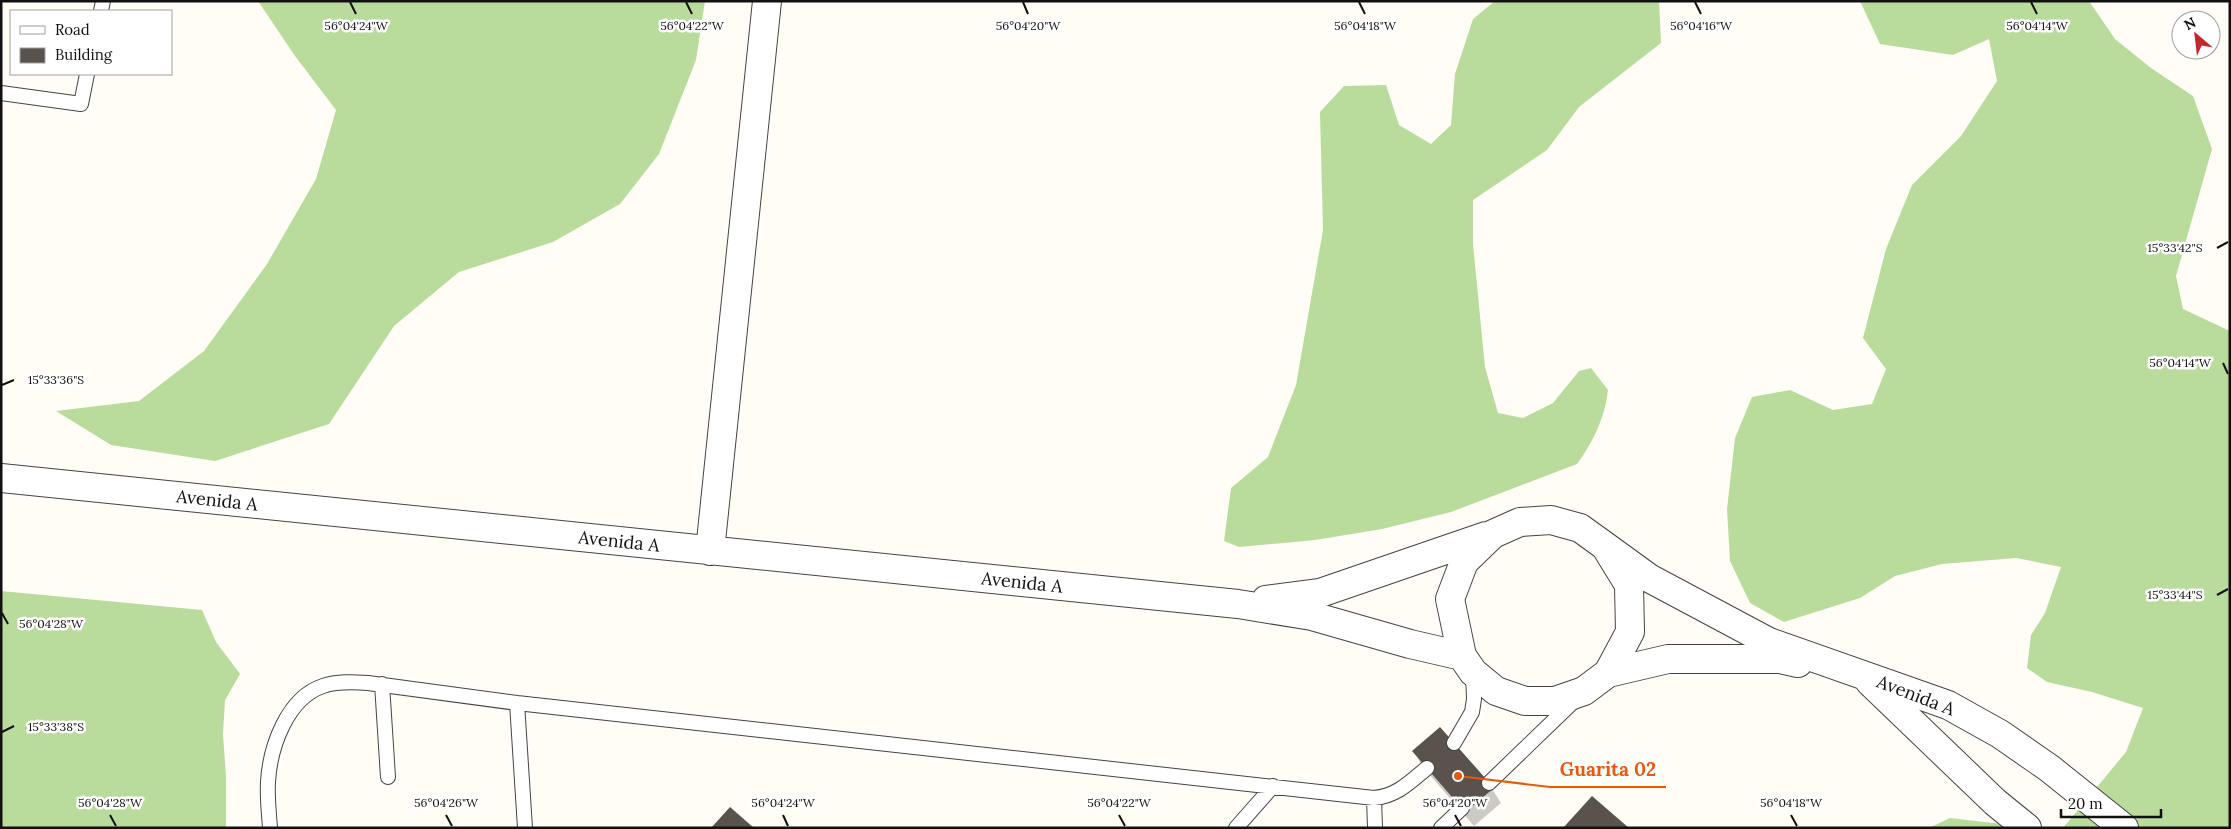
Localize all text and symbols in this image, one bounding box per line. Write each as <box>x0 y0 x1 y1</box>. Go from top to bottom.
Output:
legend <box>10 10 172 75</box>
north arrow <box>2171 10 2221 60</box>
text: N <box>2181 13 2199 34</box>
text: 56°04'24"W <box>324 18 389 33</box>
text: 56°04'22"W <box>660 18 725 33</box>
text: 56°04'20"W <box>996 18 1061 33</box>
text: 56°04'18"W <box>1334 18 1397 33</box>
text: 56°04'16"W <box>1670 18 1733 33</box>
text: 56°04'14"W <box>2006 18 2069 33</box>
text: Road <box>55 20 90 39</box>
text: Building <box>55 45 113 64</box>
text: 15°33'42"S <box>2148 240 2203 255</box>
text: 56°04'14"W <box>2149 355 2212 370</box>
text: 15°33'36"S <box>28 372 84 387</box>
street label: Avenida A <box>174 484 260 516</box>
street label: Avenida A <box>576 525 662 557</box>
street label: Avenida A <box>979 566 1065 598</box>
text: 15°33'44"S <box>2148 587 2203 602</box>
text: 56°04'28"W <box>19 616 84 631</box>
street label: Avenida A <box>1873 669 1959 721</box>
text: 15°33'38"S <box>28 719 84 734</box>
callout: Guarita 02 <box>1550 753 1666 787</box>
text: Guarita 02 <box>1560 757 1656 781</box>
scale bar <box>2061 786 2161 818</box>
text: 20 m <box>2068 794 2103 813</box>
text: 56°04'28"W <box>78 795 143 810</box>
text: 56°04'26"W <box>414 795 479 810</box>
text: 56°04'24"W <box>751 795 816 810</box>
text: 56°04'22"W <box>1087 795 1152 810</box>
text: 56°04'20"W <box>1423 795 1488 810</box>
text: 56°04'18"W <box>1760 795 1823 810</box>

